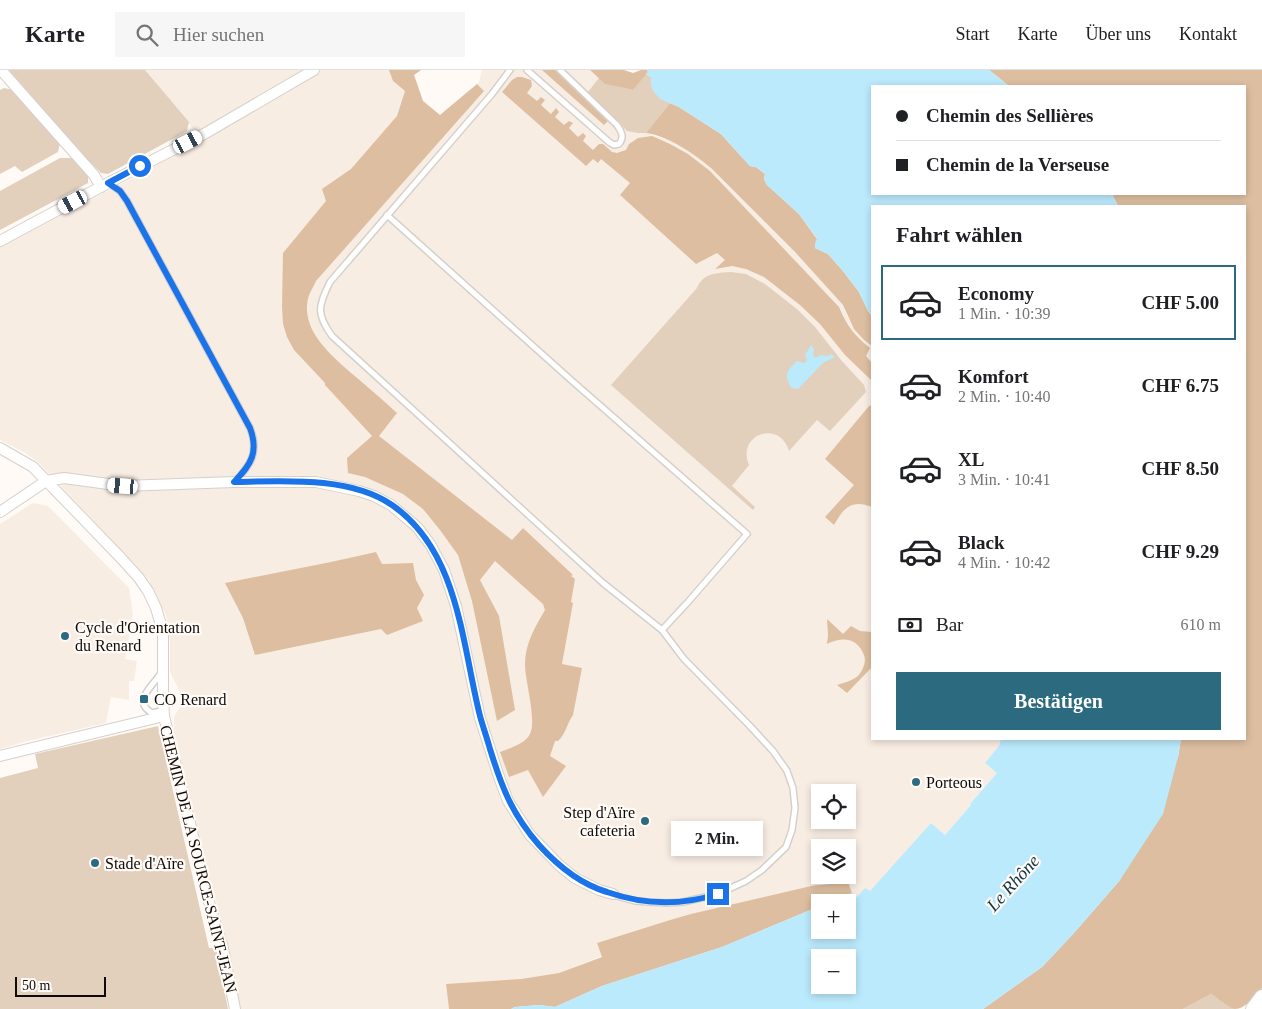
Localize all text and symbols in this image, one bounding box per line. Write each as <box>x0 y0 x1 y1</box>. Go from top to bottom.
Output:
search box <box>115 12 465 57</box>
text: Karte <box>25 21 85 47</box>
icon: search <box>133 21 161 49</box>
text: Hier suchen <box>173 24 264 45</box>
text: Start <box>956 24 990 44</box>
text: Karte <box>1018 24 1058 44</box>
text: Über uns <box>1086 24 1151 44</box>
text: Kontakt <box>1179 24 1237 44</box>
text: Chemin des Sellières <box>926 105 1093 126</box>
car <box>171 129 204 155</box>
text: Chemin de la Verseuse <box>926 154 1109 175</box>
route start <box>129 155 151 177</box>
car <box>56 188 89 216</box>
text: Fahrt wählen <box>896 222 1023 247</box>
icon: car <box>898 280 943 325</box>
text: Economy <box>958 283 1034 304</box>
text: CHF 5.00 <box>1142 292 1219 313</box>
text: 1 Min. · 10:39 <box>958 305 1050 322</box>
icon: car <box>898 363 943 408</box>
text: Komfort <box>958 366 1029 387</box>
text: CHF 6.75 <box>1142 375 1219 396</box>
text: 2 Min. · 10:40 <box>958 388 1050 405</box>
icon: car <box>898 446 943 491</box>
text: XL <box>958 449 984 470</box>
text: CHF 8.50 <box>1142 458 1219 479</box>
text: 3 Min. · 10:41 <box>958 471 1050 488</box>
car <box>107 477 138 495</box>
icon: car <box>898 529 943 574</box>
text: Black <box>958 532 1004 553</box>
text: CHF 9.29 <box>1142 541 1219 562</box>
text: 4 Min. · 10:42 <box>958 554 1050 571</box>
icon: cash <box>896 611 924 639</box>
text: Bar <box>936 614 963 635</box>
text: 610 m <box>1181 616 1221 633</box>
place label: Cycle d'Orientation du Renard <box>75 619 200 654</box>
marker: Cycle d'Orientation du Renard <box>59 630 71 642</box>
button: Bestätigen <box>896 672 1221 730</box>
place label: CO Renard <box>154 691 226 708</box>
marker: CO Renard <box>138 693 150 705</box>
street label: CHEMIN DE LA SOURCE-SAINT-JEAN <box>157 723 240 995</box>
place label: Porteous <box>926 774 982 791</box>
marker: Porteous <box>910 776 922 788</box>
map controls <box>811 784 856 994</box>
button: locate <box>811 784 856 829</box>
place label: Step d'Aïre cafeteria <box>563 804 635 839</box>
marker: Step d'Aïre cafeteria <box>639 815 651 827</box>
callout: 2 Min. <box>672 822 764 856</box>
text: 2 Min. <box>695 830 739 847</box>
button: layers <box>811 839 856 884</box>
water label: Le Rhône <box>982 851 1043 916</box>
place label: Stade d'Aïre <box>105 855 184 872</box>
marker: Stade d'Aïre <box>89 857 101 869</box>
route end <box>707 883 729 905</box>
button: + <box>811 894 856 939</box>
button: − <box>811 949 856 994</box>
scale bar <box>15 974 106 997</box>
text: 50 m <box>22 978 50 993</box>

